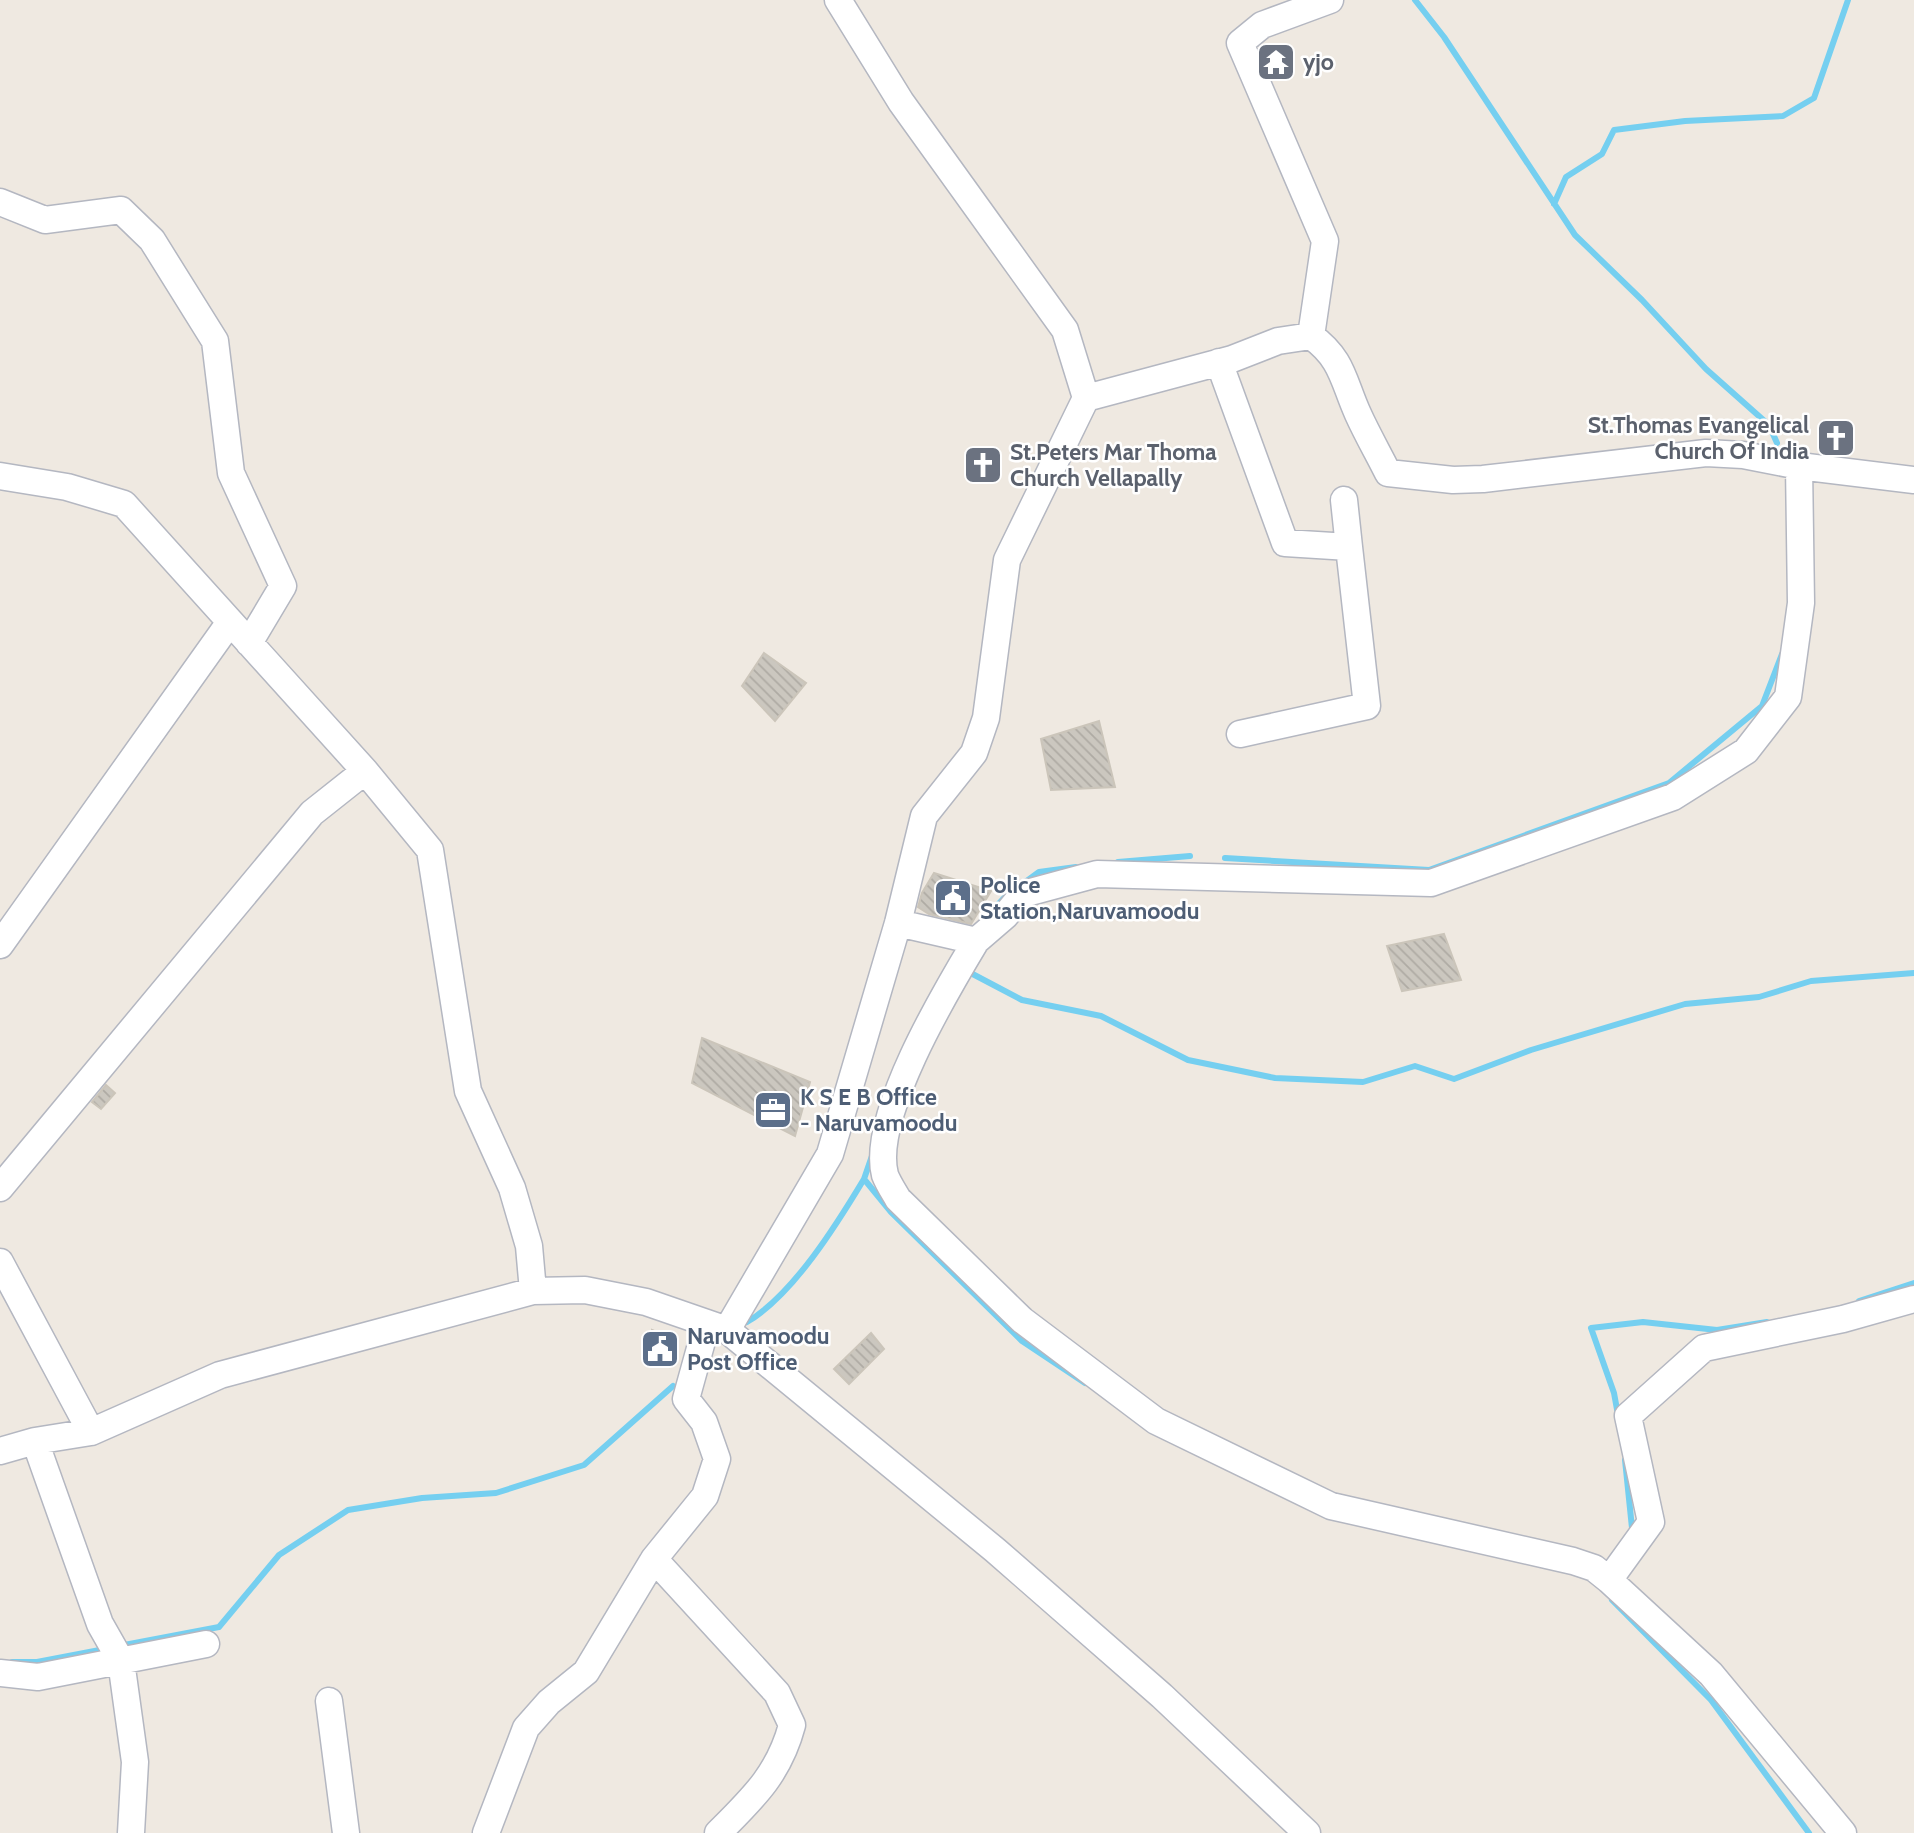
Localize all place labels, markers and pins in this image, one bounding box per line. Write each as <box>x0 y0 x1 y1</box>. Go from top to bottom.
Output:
temple icon: yjo <box>1255 41 1297 83</box>
place label: yjo <box>1303 48 1334 76</box>
place label: St.Thomas Evangelical Church Of India <box>1588 411 1810 465</box>
church icon: St.Thomas Evangelical Church Of India <box>1815 417 1857 459</box>
place label: St.Peters Mar Thoma Church Vellapally <box>1010 438 1217 492</box>
church icon: St.Peters Mar Thoma Church Vellapally <box>962 444 1004 486</box>
place label: Police Station,Naruvamoodu <box>980 871 1199 925</box>
public building icon: Police Station,Naruvamoodu <box>932 877 974 919</box>
place label: K S E B Office - Naruvamoodu <box>800 1083 957 1137</box>
office icon: K S E B Office - Naruvamoodu <box>752 1089 794 1131</box>
place label: Naruvamoodu Post Office <box>687 1322 830 1376</box>
public building icon: Naruvamoodu Post Office <box>639 1328 681 1370</box>

